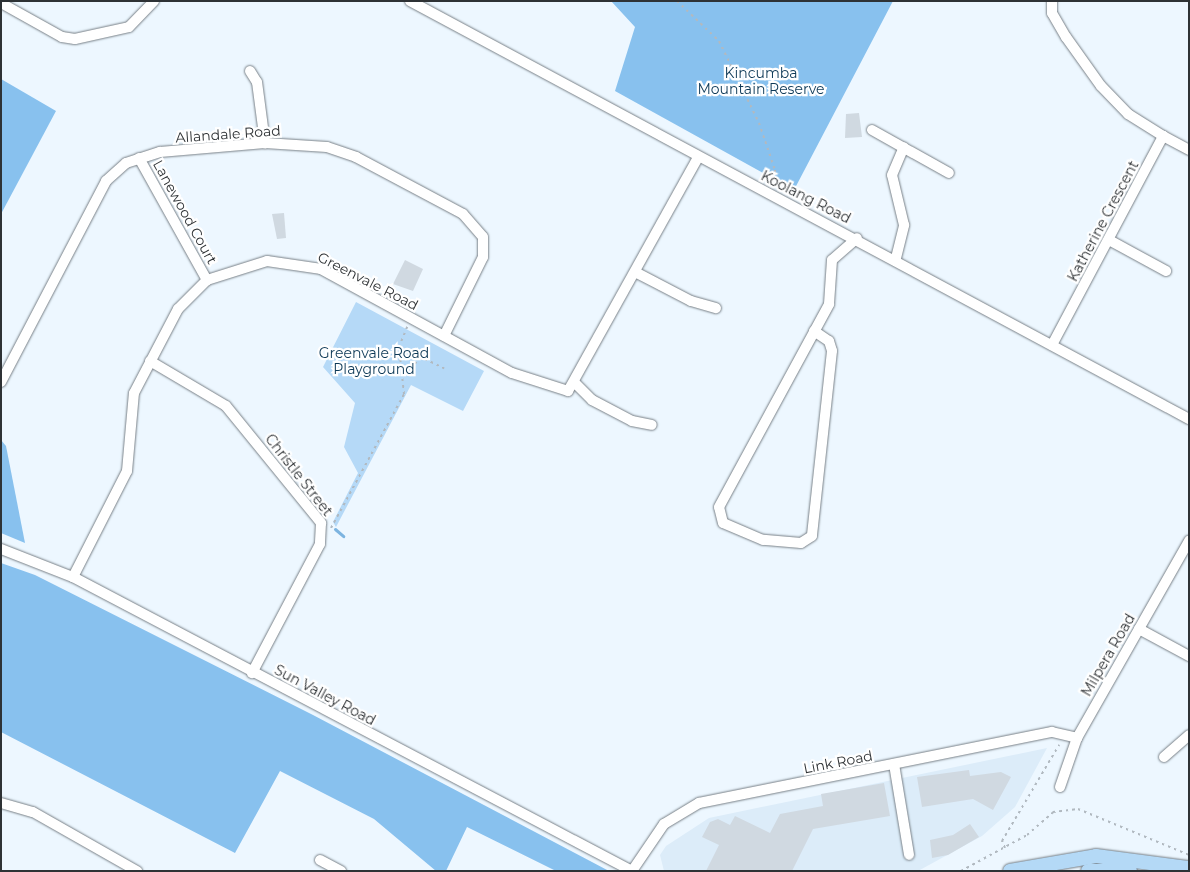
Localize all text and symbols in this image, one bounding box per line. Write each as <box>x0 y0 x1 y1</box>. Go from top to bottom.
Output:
park label: Kincumba Mountain Reserve <box>697 65 825 98</box>
street label: Allandale Road <box>175 122 281 146</box>
street label: Lanewood Court <box>149 157 221 267</box>
street label: Katherine Crescent <box>1064 158 1142 284</box>
street label: Koolang Road <box>758 167 854 227</box>
street label: Greenvale Road <box>315 248 421 314</box>
park label: Greenvale Road Playground <box>319 345 429 378</box>
street label: Christle Street <box>262 431 336 519</box>
street label: Milpera Road <box>1078 611 1138 699</box>
street label: Sun Valley Road <box>272 661 378 729</box>
street label: Link Road <box>802 747 874 777</box>

